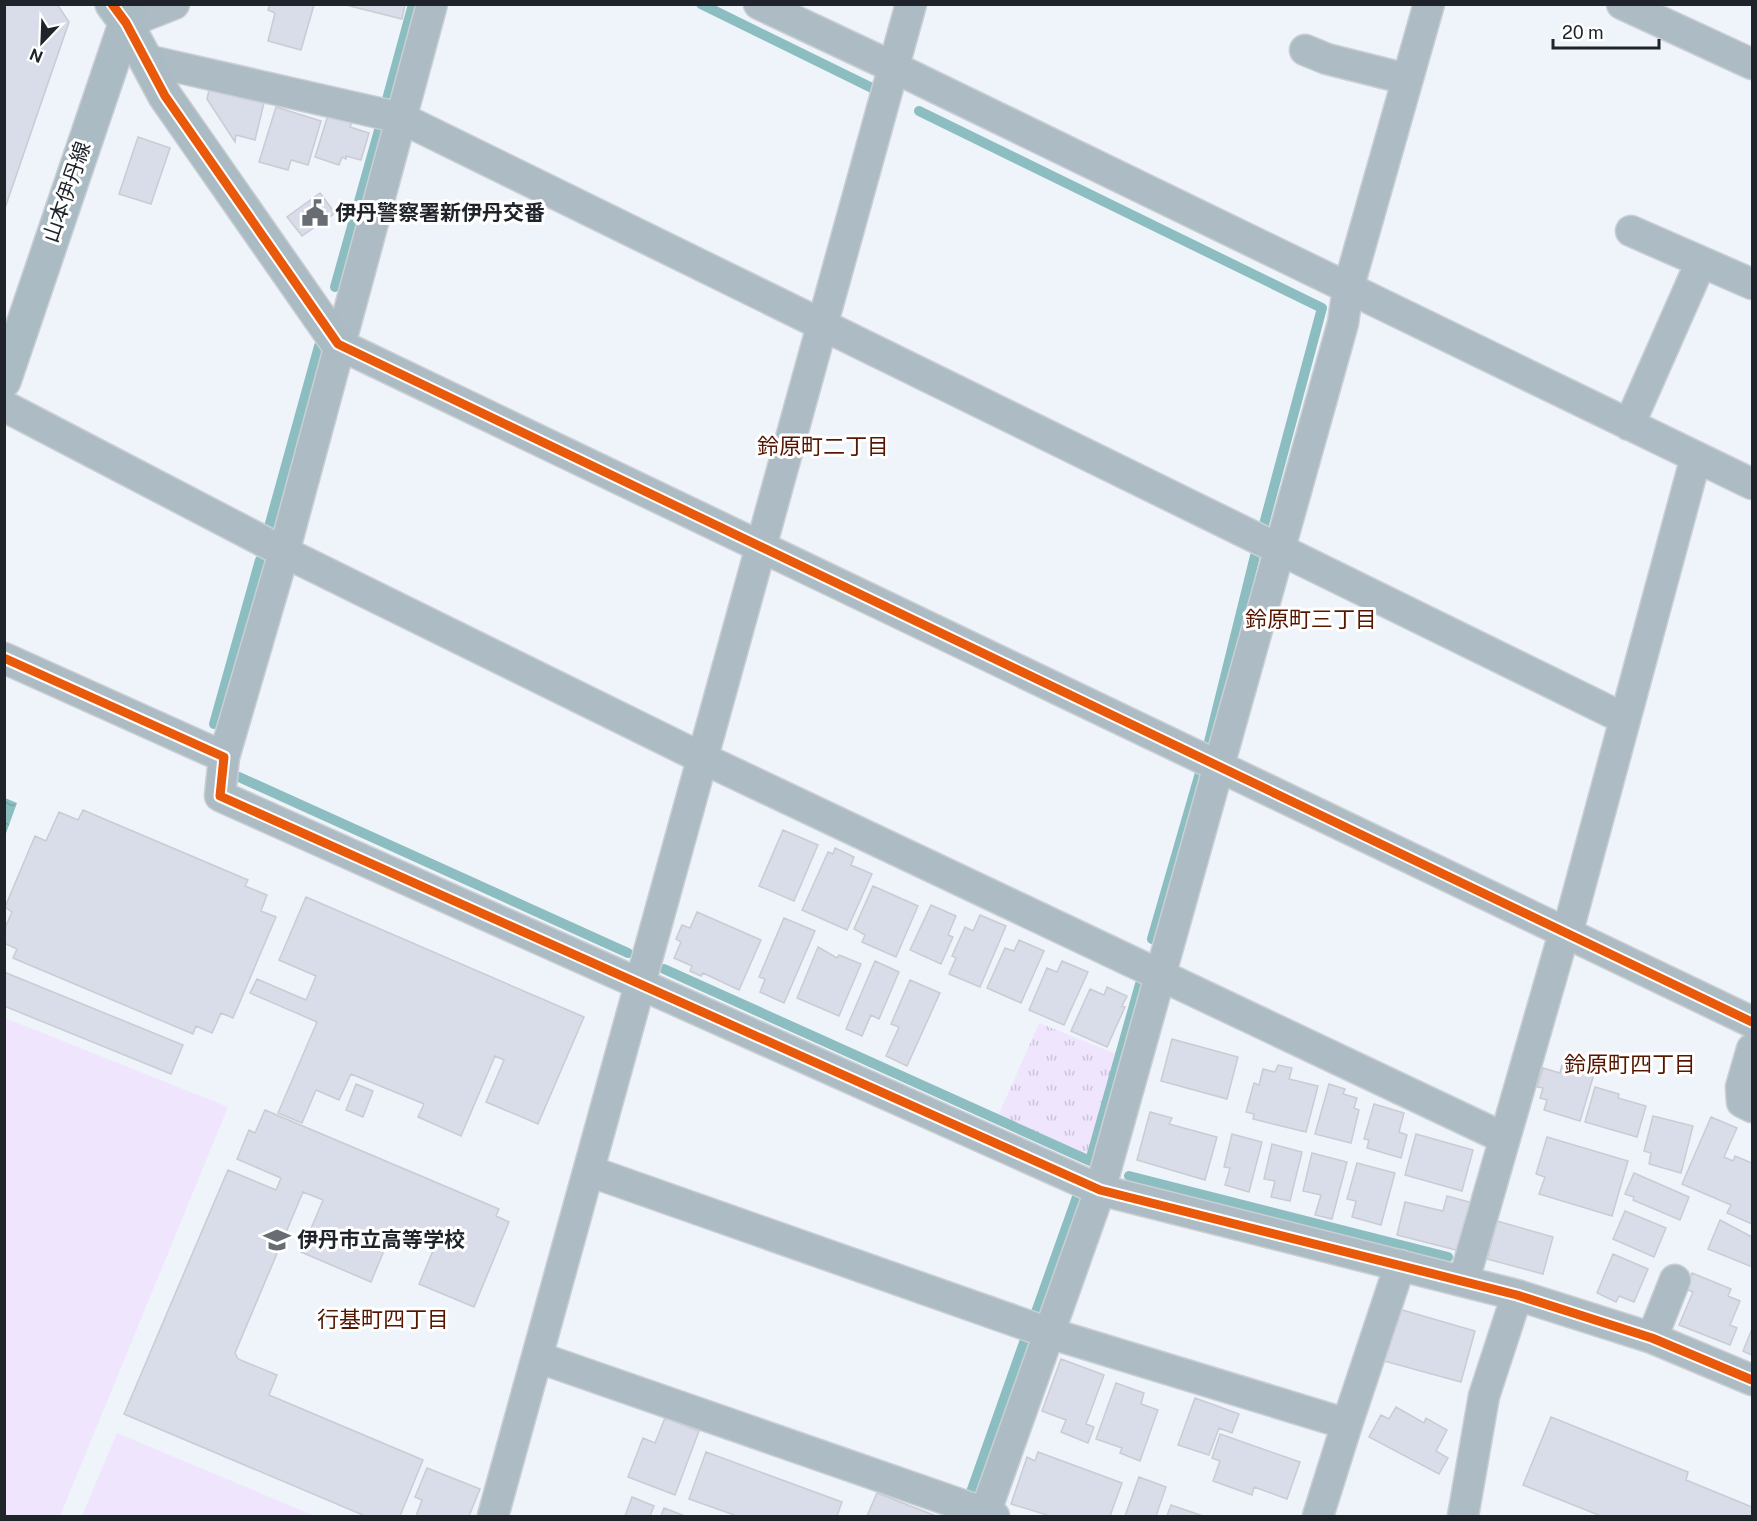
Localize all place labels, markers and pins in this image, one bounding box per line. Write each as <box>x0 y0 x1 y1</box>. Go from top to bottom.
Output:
public building icon: 伊丹警察署新伊丹交番 <box>300 198 330 228</box>
place label: 伊丹警察署新伊丹交番 <box>335 200 545 225</box>
school or university icon: 伊丹市立高等学校 <box>262 1225 292 1255</box>
place label: 伊丹市立高等学校 <box>297 1227 465 1252</box>

